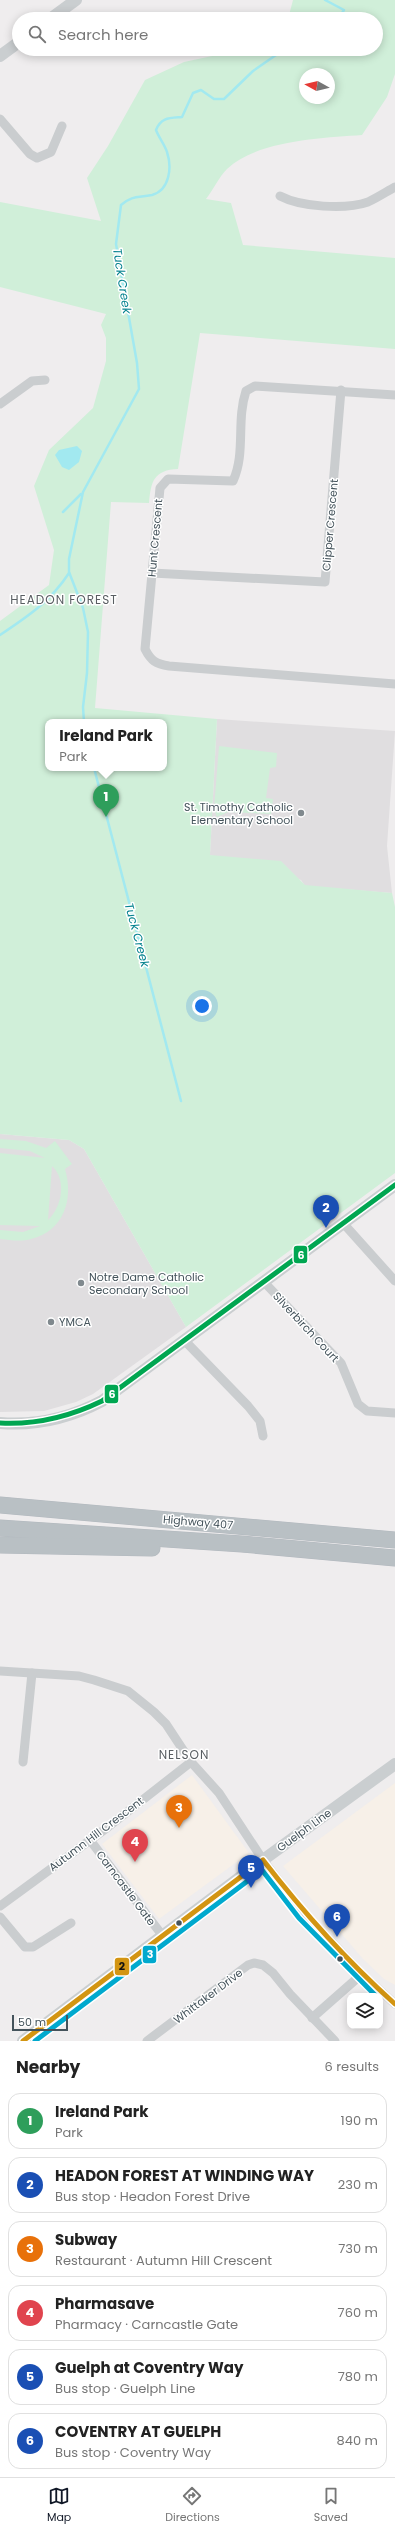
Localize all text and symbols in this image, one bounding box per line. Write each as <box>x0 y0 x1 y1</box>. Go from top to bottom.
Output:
search box <box>12 12 383 56</box>
icon: search <box>26 23 48 45</box>
text: Search here <box>58 24 148 45</box>
north arrow <box>299 68 335 104</box>
water label: Tuck Creek <box>109 247 136 316</box>
street label: Clipper Crescent <box>318 478 342 572</box>
street label: Hunt Crescent <box>144 498 166 578</box>
district label: HEADON FOREST <box>10 591 118 608</box>
popup <box>45 719 167 771</box>
text: Ireland Park <box>59 725 153 746</box>
text: Park <box>59 747 87 766</box>
pin: 1 <box>93 784 119 817</box>
place label: St. Timothy Catholic Elementary School <box>184 799 293 828</box>
marker: St. Timothy Catholic Elementary School <box>296 808 306 818</box>
water label: Tuck Creek <box>121 901 154 970</box>
your location <box>192 996 212 1016</box>
pin: 2 <box>313 1195 339 1228</box>
line badge: 6 <box>293 1245 308 1264</box>
text: 6 <box>297 1247 305 1263</box>
place label: Notre Dame Catholic Secondary School <box>89 1269 204 1298</box>
marker: Notre Dame Catholic Secondary School <box>76 1278 86 1288</box>
street label: Silverbirch Court <box>269 1288 343 1366</box>
place label: YMCA <box>59 1314 91 1330</box>
marker: YMCA <box>46 1317 56 1327</box>
line badge: 6 <box>104 1384 119 1404</box>
text: 6 <box>108 1386 116 1402</box>
street label: Highway 407 <box>162 1511 234 1533</box>
district label: NELSON <box>159 1746 209 1763</box>
street label: Autumn Hill Crescent <box>45 1793 147 1875</box>
pin: 3 <box>166 1795 192 1828</box>
street label: Guelph Line <box>273 1805 335 1855</box>
pin: 4 <box>122 1829 148 1862</box>
street label: Carncastle Gate <box>92 1847 160 1929</box>
pin: 5 <box>238 1855 264 1888</box>
pin: 6 <box>324 1904 350 1937</box>
unlabelled marker <box>174 1918 184 1928</box>
line badge: 3 <box>142 1945 157 1964</box>
text: 3 <box>147 1946 154 1962</box>
unlabelled marker <box>335 1954 345 1964</box>
line badge: 2 <box>114 1957 130 1976</box>
text: 2 <box>119 1958 125 1974</box>
street label: Whittaker Drive <box>170 1965 246 2027</box>
map controls <box>347 1993 383 2029</box>
button: layers <box>347 1993 383 2029</box>
scale bar <box>12 2013 68 2032</box>
text: 50 m <box>18 2014 46 2030</box>
text: Nearby <box>16 2055 80 2079</box>
text: 6 results <box>325 2057 379 2076</box>
text: Ireland Park <box>55 2101 148 2122</box>
text: 1 <box>28 2111 32 2130</box>
text: 190 m <box>341 2111 378 2130</box>
text: Park <box>55 2123 83 2142</box>
text: HEADON FOREST AT WINDING WAY <box>55 2165 314 2186</box>
text: 2 <box>26 2175 34 2194</box>
text: 230 m <box>338 2175 378 2194</box>
text: Bus stop · Headon Forest Drive <box>55 2187 250 2206</box>
text: Subway <box>55 2229 117 2250</box>
text: 3 <box>26 2239 34 2258</box>
text: 730 m <box>338 2239 378 2258</box>
text: Restaurant · Autumn Hill Crescent <box>55 2251 272 2270</box>
text: Pharmasave <box>55 2293 154 2314</box>
text: 4 <box>26 2303 34 2322</box>
text: 760 m <box>338 2303 378 2322</box>
text: Pharmacy · Carncastle Gate <box>55 2315 238 2334</box>
text: Guelph at Coventry Way <box>55 2357 243 2378</box>
text: 5 <box>26 2367 34 2386</box>
text: 780 m <box>338 2367 378 2386</box>
text: Bus stop · Guelph Line <box>55 2379 195 2398</box>
text: COVENTRY AT GUELPH <box>55 2421 221 2442</box>
text: 6 <box>26 2431 34 2450</box>
text: 840 m <box>337 2431 378 2450</box>
text: Bus stop · Coventry Way <box>55 2443 211 2462</box>
tab: Map <box>47 2485 71 2526</box>
tab: Directions <box>165 2485 220 2526</box>
tab: Saved <box>314 2485 348 2526</box>

